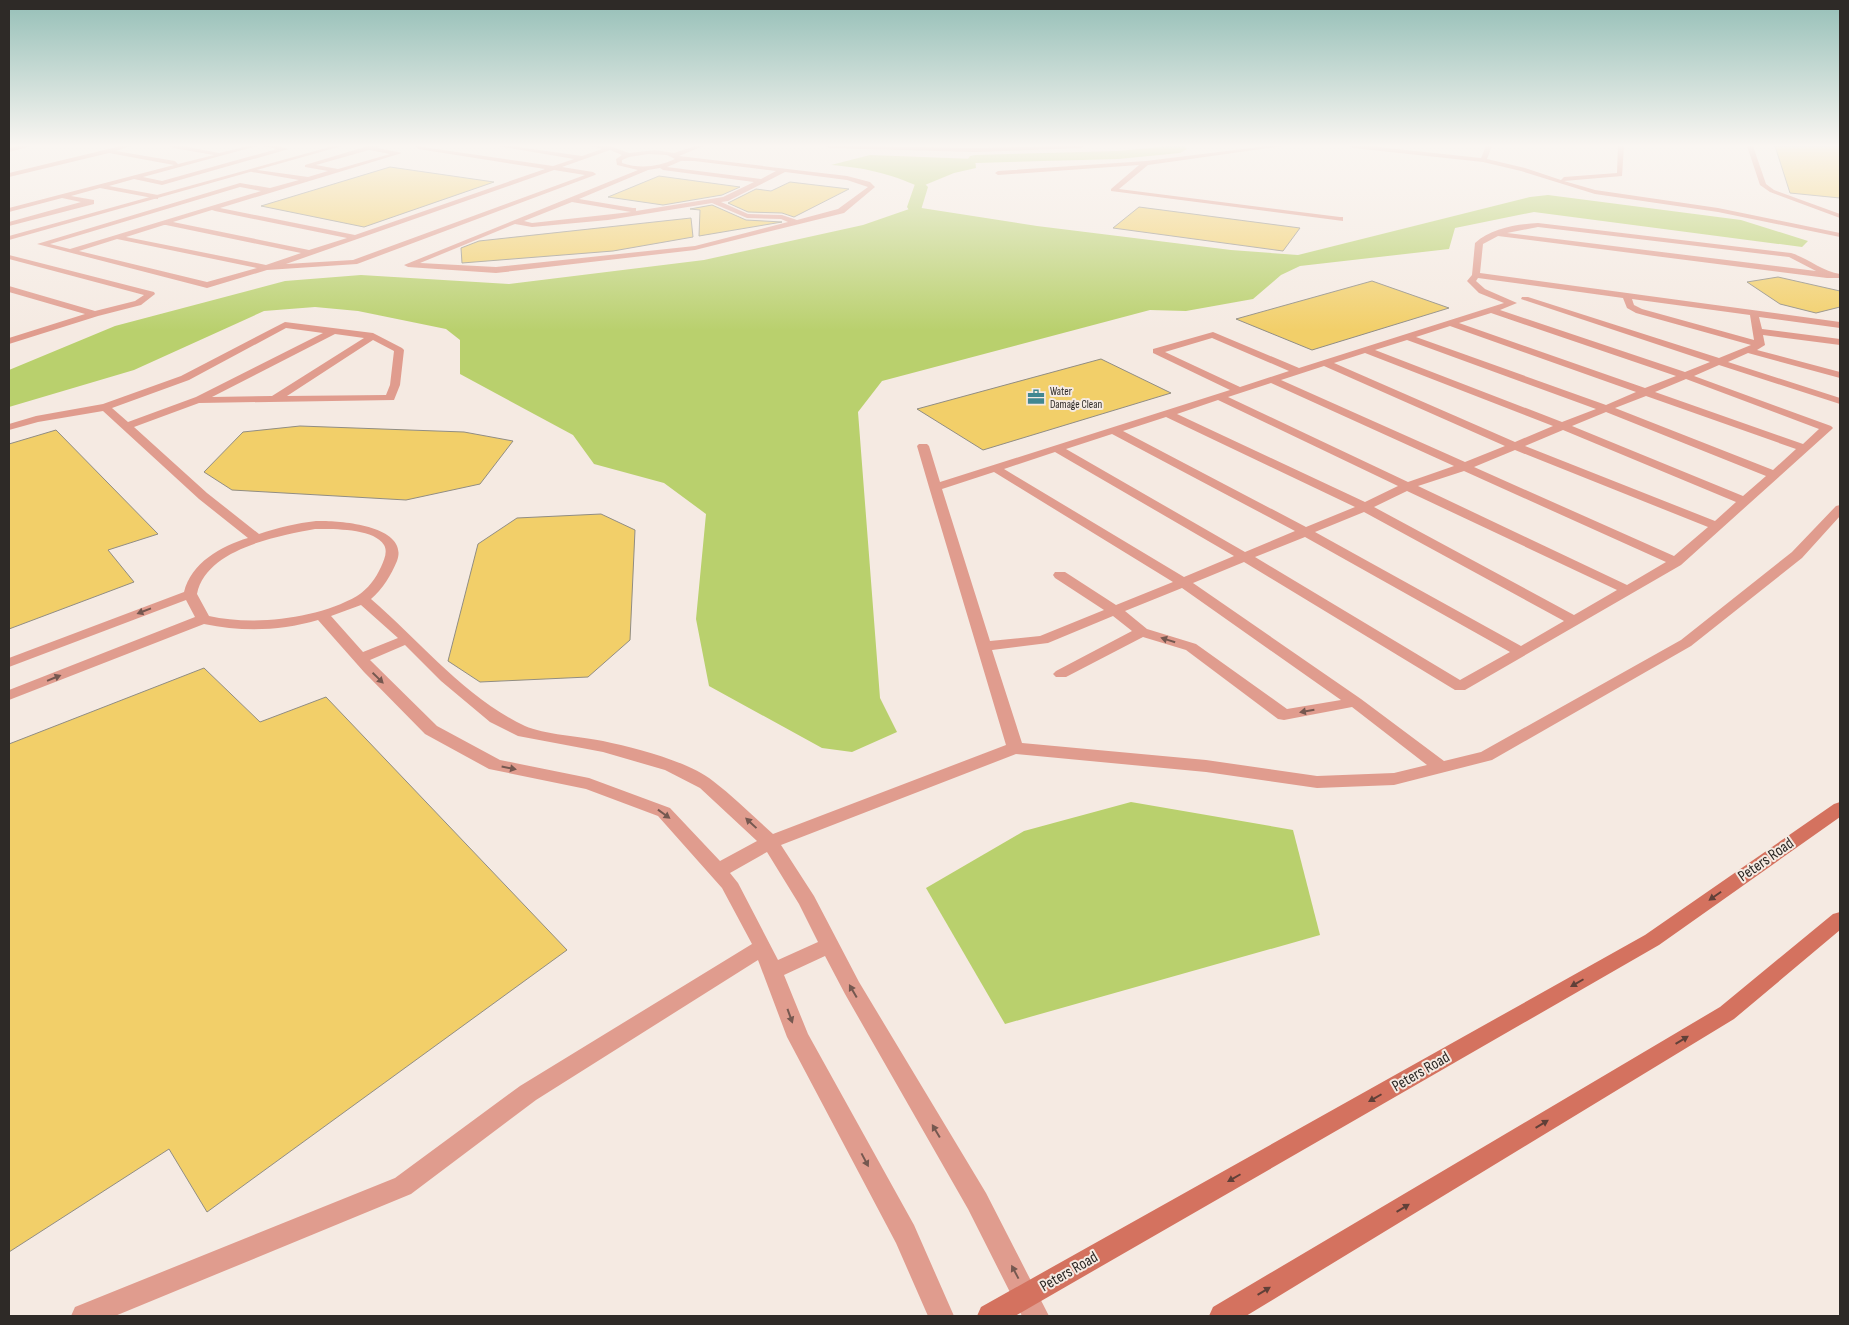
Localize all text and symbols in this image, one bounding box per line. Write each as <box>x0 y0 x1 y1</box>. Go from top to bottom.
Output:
place label: Water Damage Clean <box>1050 385 1102 411</box>
office icon: Water Damage Clean <box>1026 387 1046 407</box>
one-way arrow <box>136 607 151 615</box>
one-way arrow <box>1160 635 1175 643</box>
one-way arrow <box>371 672 383 684</box>
one-way arrow <box>47 673 61 681</box>
one-way arrow <box>1298 707 1314 715</box>
one-way arrow <box>502 765 518 773</box>
one-way arrow <box>657 809 671 819</box>
one-way arrow <box>745 817 757 829</box>
street label: Peters Road <box>1734 834 1798 886</box>
one-way arrow <box>1708 891 1721 901</box>
one-way arrow <box>1570 979 1585 987</box>
one-way arrow <box>849 983 857 998</box>
one-way arrow <box>787 1009 794 1024</box>
one-way arrow <box>1675 1036 1688 1045</box>
street label: Peters Road <box>1389 1048 1453 1096</box>
one-way arrow <box>1368 1094 1383 1102</box>
one-way arrow <box>1536 1119 1549 1128</box>
one-way arrow <box>931 1124 940 1137</box>
one-way arrow <box>861 1153 869 1168</box>
one-way arrow <box>1227 1174 1241 1183</box>
one-way arrow <box>1397 1203 1410 1212</box>
street label: Peters Road <box>1037 1248 1101 1296</box>
one-way arrow <box>1011 1265 1019 1280</box>
one-way arrow <box>1257 1287 1270 1296</box>

